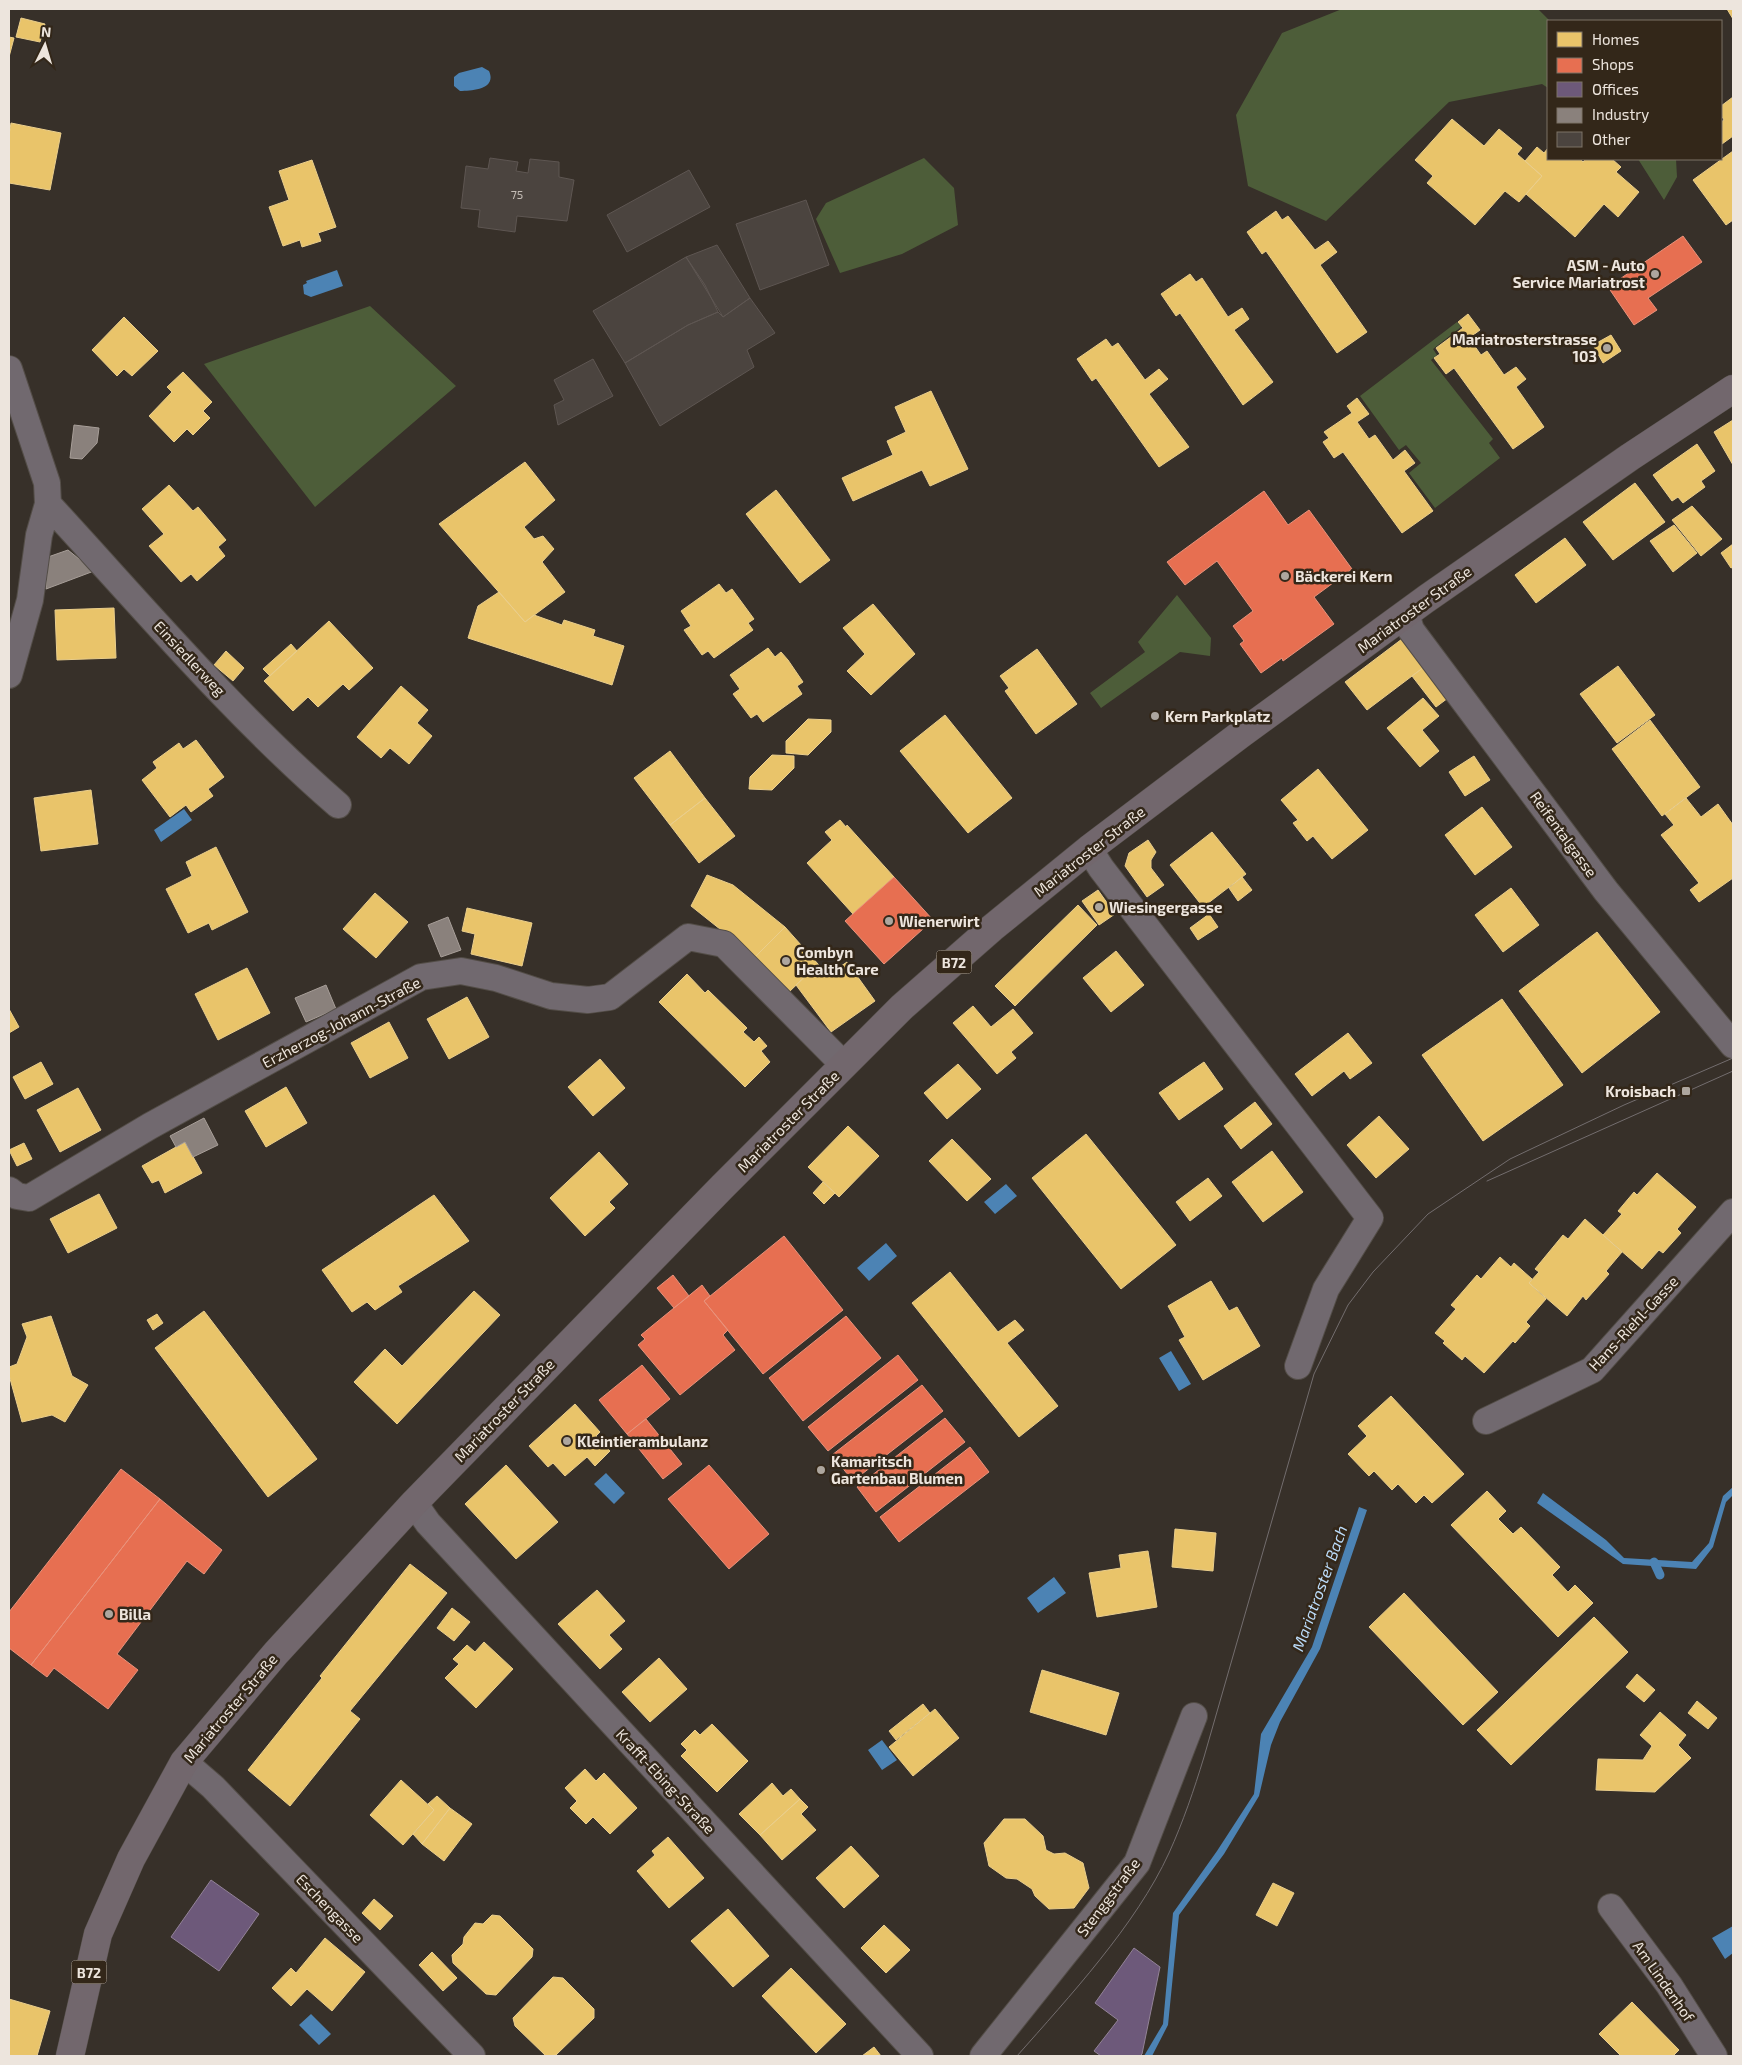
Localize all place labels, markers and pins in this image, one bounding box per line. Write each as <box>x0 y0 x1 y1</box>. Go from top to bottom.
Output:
place label: ASM - Auto Service Mariatrost <box>1513 256 1645 291</box>
marker: ASM - Auto Service Mariatrost <box>1649 268 1661 280</box>
place label: Mariatrosterstrasse 103 <box>1452 330 1597 365</box>
marker: Mariatrosterstrasse 103 <box>1601 342 1613 354</box>
place label: Bäckerei Kern <box>1295 567 1393 585</box>
marker: Bäckerei Kern <box>1279 570 1291 582</box>
place label: Kern Parkplatz <box>1165 707 1271 725</box>
marker: Kern Parkplatz <box>1149 710 1161 722</box>
place label: Wiesingergasse <box>1109 898 1222 916</box>
marker: Wiesingergasse <box>1093 901 1105 913</box>
place label: Wienerwirt <box>899 912 980 930</box>
marker: Wienerwirt <box>883 915 895 927</box>
place label: Combyn Health Care <box>796 943 879 978</box>
marker: Combyn Health Care <box>780 955 792 967</box>
place label: Kroisbach <box>1605 1082 1676 1100</box>
marker: Kroisbach <box>1680 1085 1692 1097</box>
place label: Kleintierambulanz <box>577 1432 708 1450</box>
marker: Kleintierambulanz <box>561 1435 573 1447</box>
place label: Kamaritsch Gartenbau Blumen <box>831 1452 963 1487</box>
marker: Kamaritsch Gartenbau Blumen <box>815 1464 827 1476</box>
place label: Billa <box>119 1605 151 1623</box>
marker: Billa <box>103 1608 115 1620</box>

